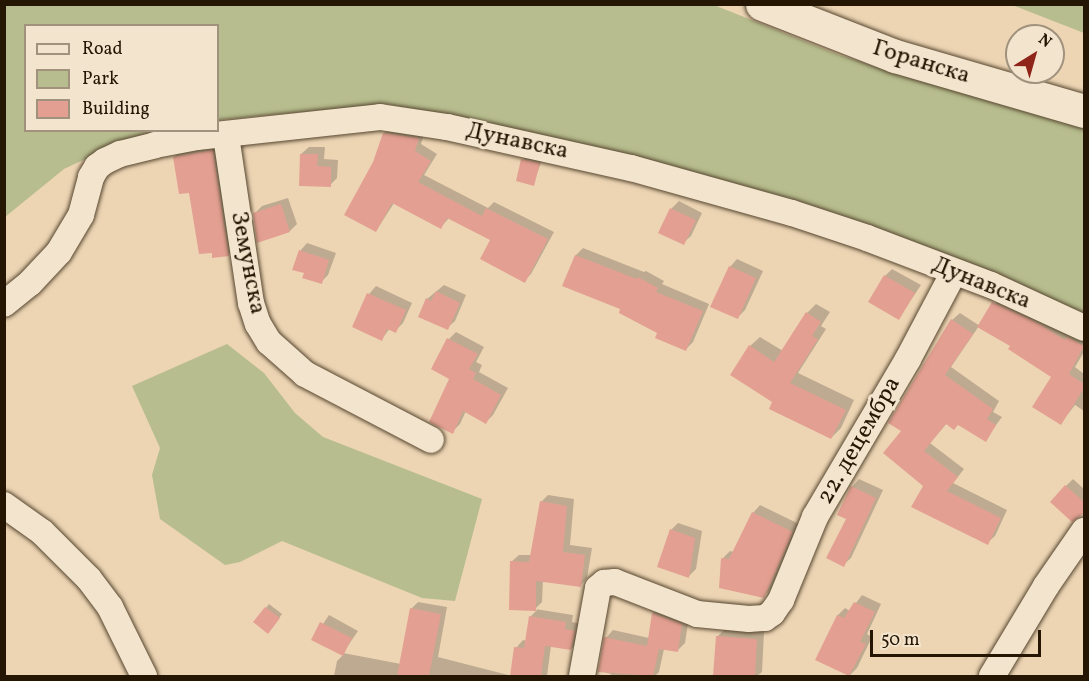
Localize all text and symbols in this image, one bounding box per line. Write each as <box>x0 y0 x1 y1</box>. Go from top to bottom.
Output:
legend <box>24 24 219 132</box>
north arrow <box>1005 24 1065 84</box>
text: N <box>1033 29 1056 54</box>
street label: Горанска <box>869 35 973 91</box>
text: Road <box>82 37 123 62</box>
text: Park <box>82 67 119 92</box>
text: Building <box>82 97 150 122</box>
street label: Дунавска <box>463 117 571 167</box>
street label: Земунска <box>223 209 271 317</box>
street label: Дунавска <box>927 251 1035 317</box>
street label: 22. децембра <box>812 372 908 510</box>
scale bar <box>873 618 1044 656</box>
text: 50 m <box>881 628 920 653</box>

